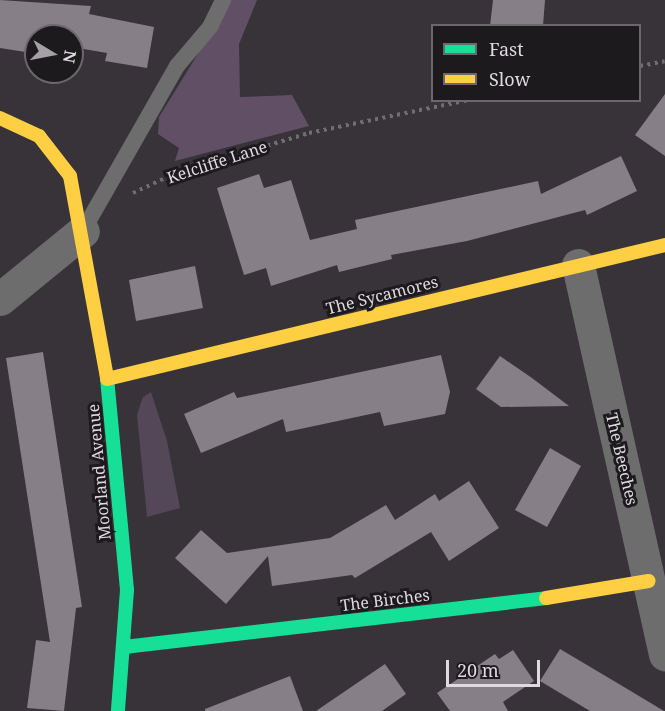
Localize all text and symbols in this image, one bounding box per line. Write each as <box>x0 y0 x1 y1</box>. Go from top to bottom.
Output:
north arrow <box>24 24 84 84</box>
legend <box>431 24 641 102</box>
text: Fast <box>489 37 524 61</box>
text: N <box>58 49 82 65</box>
text: Slow <box>489 67 530 91</box>
street label: Kelcliffe Lane <box>164 137 270 187</box>
street label: The Sycamores <box>324 272 440 318</box>
street label: Moorland Avenue <box>83 403 115 541</box>
street label: The Beeches <box>602 411 642 507</box>
street label: The Birches <box>339 585 431 615</box>
scale bar <box>449 648 544 686</box>
text: 20 m <box>457 658 499 682</box>

